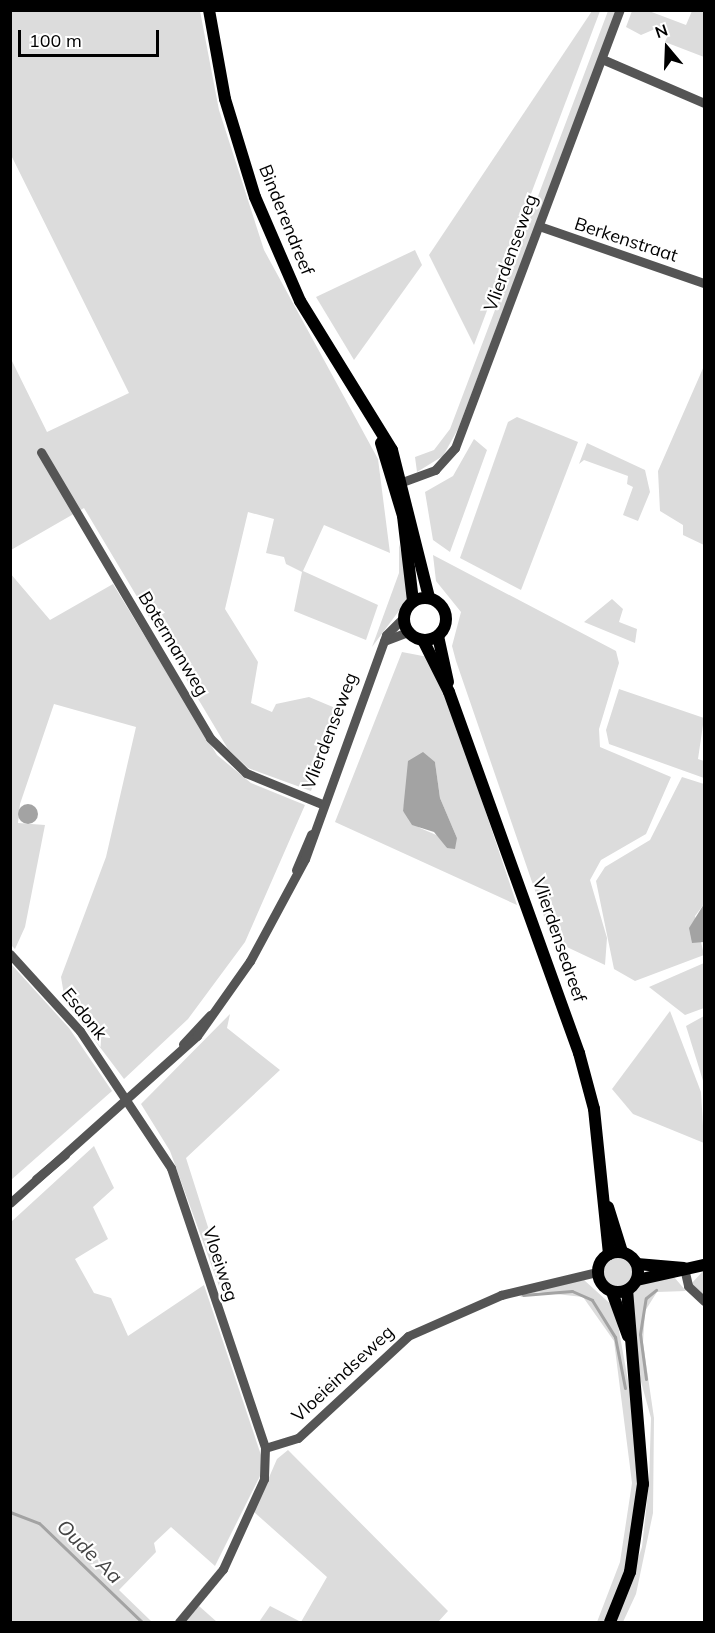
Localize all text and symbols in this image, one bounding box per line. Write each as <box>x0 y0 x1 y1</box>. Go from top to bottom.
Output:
scale bar <box>21 18 162 56</box>
north arrow <box>637 18 697 78</box>
text: N <box>652 20 670 42</box>
text: 100 m <box>29 29 82 52</box>
street label: Binderendreef <box>254 162 318 278</box>
street label: Vlierdenseweg <box>480 191 542 315</box>
street label: Berkenstraat <box>572 213 680 267</box>
street label: Botermanweg <box>133 588 213 700</box>
street label: Vlierdenseweg <box>298 670 362 792</box>
street label: Vlierdensedreef <box>528 875 590 1005</box>
street label: Esdonk <box>57 984 111 1044</box>
street label: Vloeiweg <box>198 1224 242 1304</box>
street label: Vloeieindseweg <box>288 1321 398 1427</box>
water label: Oude Aa <box>52 1514 128 1588</box>

